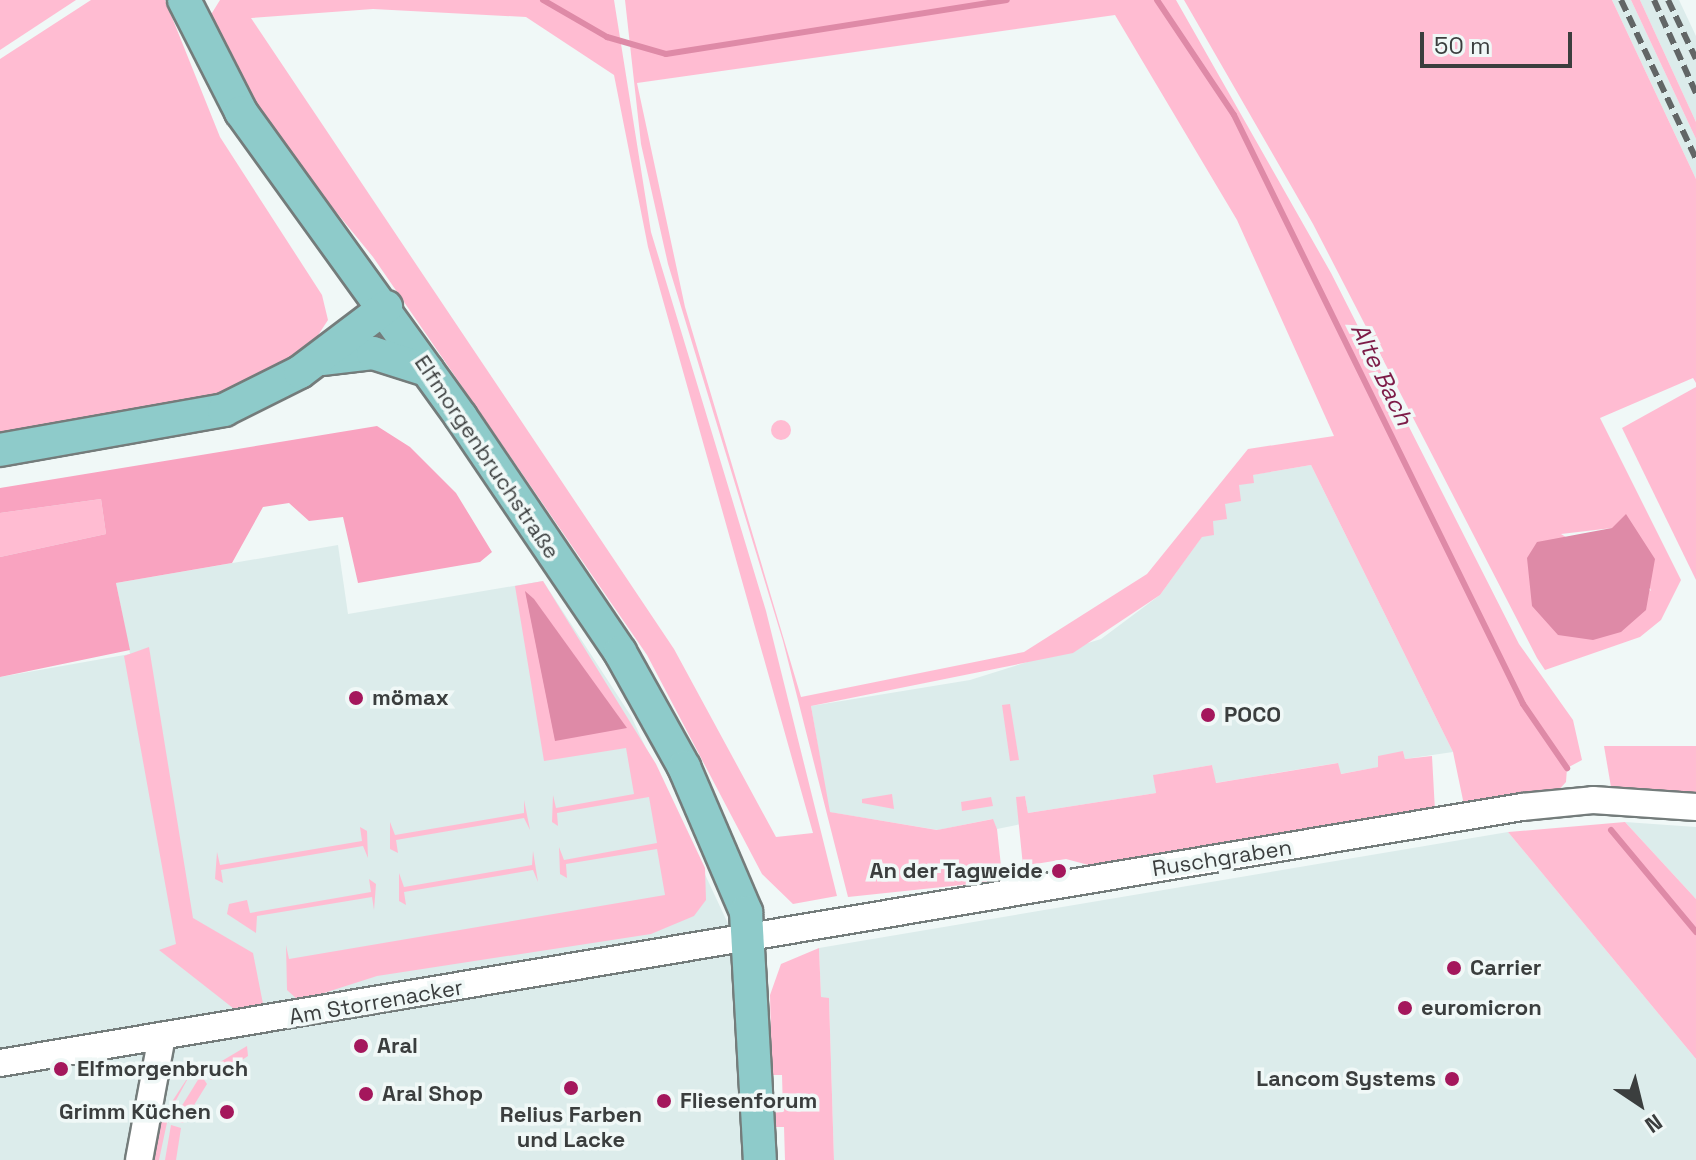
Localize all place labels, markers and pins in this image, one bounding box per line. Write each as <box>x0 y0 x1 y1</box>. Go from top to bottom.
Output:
place label: mömax <box>372 685 449 711</box>
marker: mömax <box>347 689 365 707</box>
place label: POCO <box>1224 702 1281 728</box>
marker: POCO <box>1199 706 1217 724</box>
place label: An der Tagweide <box>869 858 1043 884</box>
marker: An der Tagweide <box>1050 862 1068 880</box>
place label: Carrier <box>1470 955 1542 981</box>
marker: Carrier <box>1445 959 1463 977</box>
place label: euromicron <box>1421 995 1542 1021</box>
marker: euromicron <box>1396 999 1414 1017</box>
place label: Aral <box>377 1033 418 1059</box>
marker: Aral <box>352 1037 370 1055</box>
place label: Elfmorgenbruch <box>77 1056 248 1082</box>
marker: Elfmorgenbruch <box>52 1060 70 1078</box>
place label: Lancom Systems <box>1256 1066 1436 1092</box>
marker: Lancom Systems <box>1443 1070 1461 1088</box>
marker: Relius Farben und Lacke <box>562 1079 580 1097</box>
place label: Aral Shop <box>382 1081 483 1107</box>
marker: Aral Shop <box>357 1085 375 1103</box>
place label: Fliesenforum <box>680 1088 817 1114</box>
marker: Fliesenforum <box>655 1092 673 1110</box>
place label: Grimm Küchen <box>59 1099 211 1125</box>
place label: Relius Farben und Lacke <box>500 1101 642 1152</box>
marker: Grimm Küchen <box>218 1103 236 1121</box>

